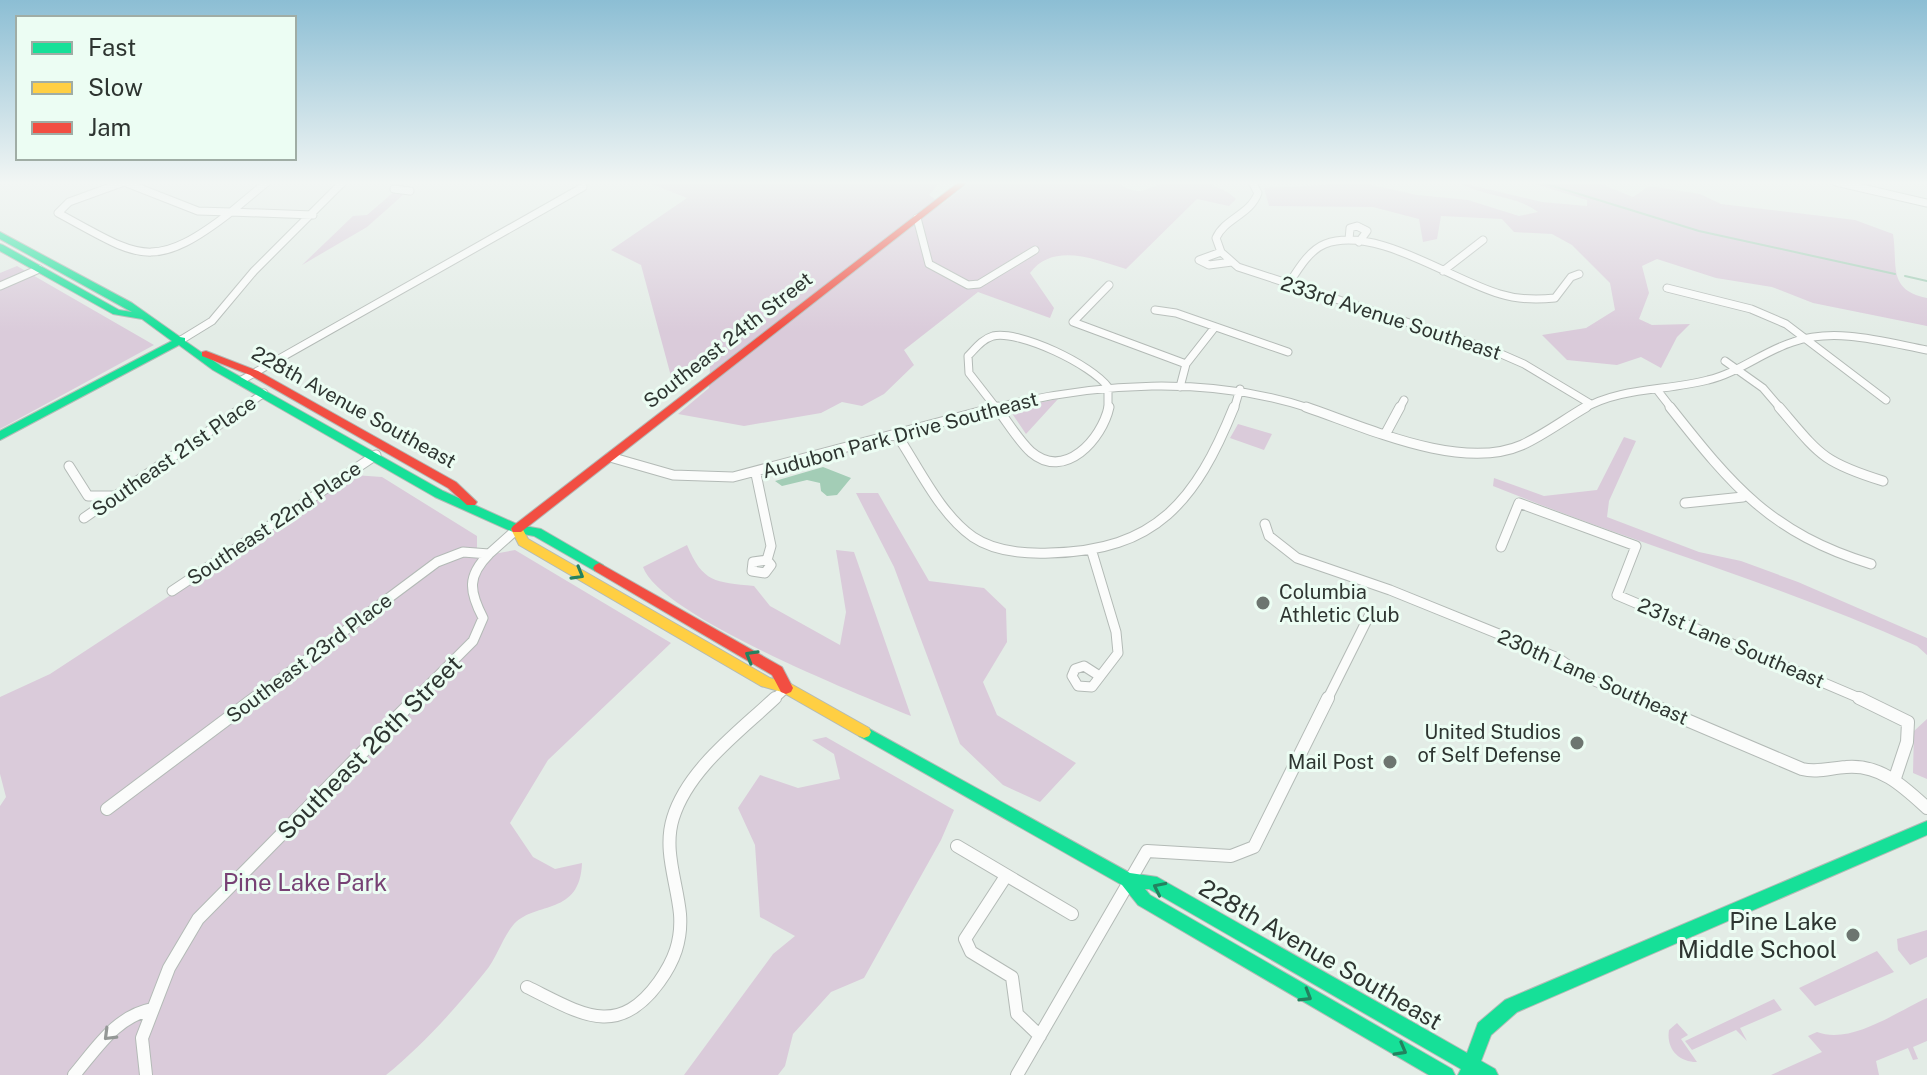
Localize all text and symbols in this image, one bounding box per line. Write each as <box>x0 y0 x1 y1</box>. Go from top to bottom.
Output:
legend <box>16 16 296 160</box>
text: Fast <box>88 33 136 61</box>
text: Slow <box>88 73 143 101</box>
text: Jam <box>88 113 131 141</box>
street label: Southeast 24th Street <box>639 267 817 413</box>
street label: 233rd Avenue Southeast <box>1278 271 1504 365</box>
street label: 228th Avenue Southeast <box>248 341 460 473</box>
street label: Audubon Park Drive Southeast <box>759 387 1041 483</box>
street label: Southeast 21st Place <box>87 390 261 522</box>
street label: Southeast 22nd Place <box>183 456 365 590</box>
one-way arrow <box>569 564 584 580</box>
place label: Columbia Athletic Club <box>1279 580 1399 627</box>
street label: Southeast 23rd Place <box>221 588 397 728</box>
street label: 231st Lane Southeast <box>1634 593 1828 693</box>
marker: Columbia Athletic Club <box>1254 594 1272 612</box>
street label: 230th Lane Southeast <box>1494 624 1692 730</box>
street label: Southeast 26th Street <box>271 649 467 845</box>
one-way arrow <box>745 650 760 666</box>
place label: United Studios of Self Defense <box>1417 720 1561 767</box>
marker: United Studios of Self Defense <box>1568 734 1586 752</box>
place label: Mail Post <box>1288 750 1374 774</box>
marker: Mail Post <box>1381 753 1399 771</box>
park label: Pine Lake Park <box>223 868 387 896</box>
street label: 228th Avenue Southeast <box>1195 873 1447 1035</box>
one-way arrow <box>1152 882 1167 898</box>
place label: Pine Lake Middle School <box>1678 907 1837 963</box>
marker: Pine Lake Middle School <box>1844 926 1862 944</box>
one-way arrow <box>1297 986 1312 1002</box>
one-way arrow <box>104 1026 119 1040</box>
one-way arrow <box>1392 1040 1407 1056</box>

